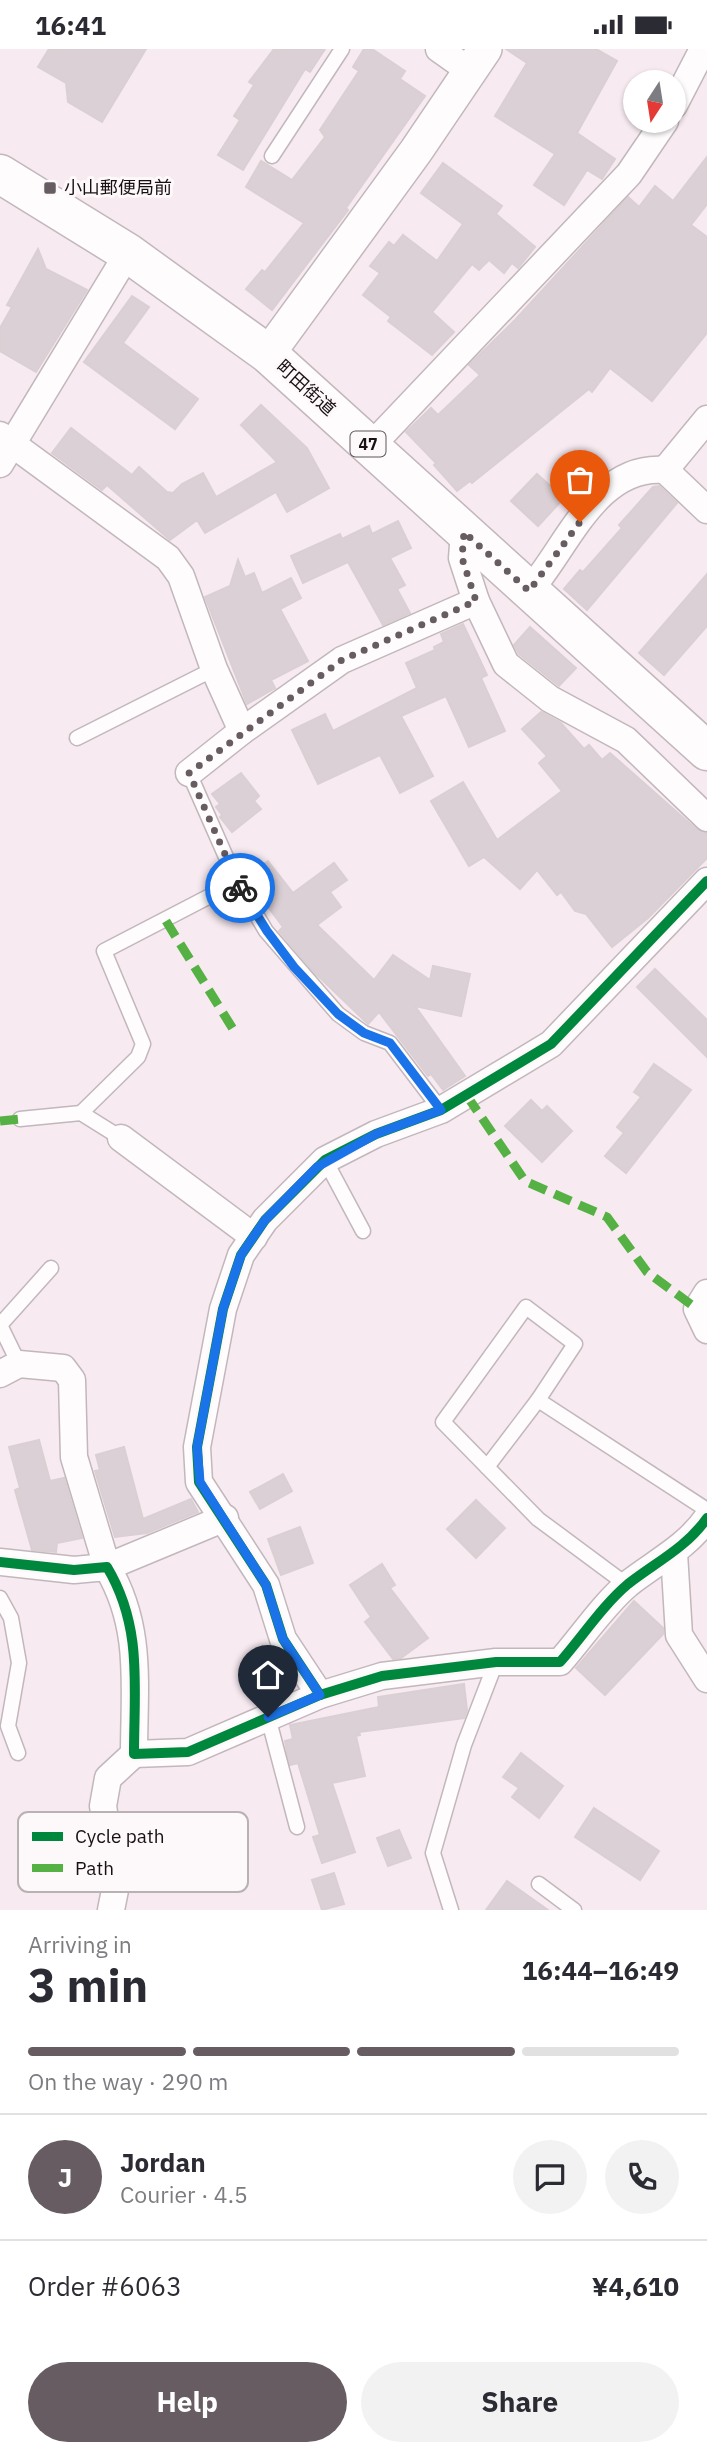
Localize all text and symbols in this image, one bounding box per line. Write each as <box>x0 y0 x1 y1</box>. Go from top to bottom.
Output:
text: 16:41 <box>35 8 106 42</box>
north arrow <box>623 70 686 133</box>
map controls <box>623 70 686 133</box>
place label: 小山郵便局前 <box>64 176 172 199</box>
marker: 小山郵便局前 <box>42 180 58 196</box>
street label: 町田街道 <box>272 355 341 420</box>
road number: 47 <box>350 431 386 457</box>
pin <box>550 450 610 522</box>
icon: bag <box>561 461 599 499</box>
courier <box>205 853 275 923</box>
icon: bike <box>221 869 259 907</box>
pin <box>238 1645 298 1717</box>
icon: home <box>249 1656 287 1694</box>
legend <box>18 1812 248 1892</box>
text: Cycle path <box>75 1824 164 1848</box>
text: Path <box>75 1856 114 1880</box>
text: Arriving in <box>28 1929 132 1959</box>
text: 16:44–16:49 <box>522 1953 679 1987</box>
text: 3 min <box>28 1955 148 2015</box>
text: On the way · 290 m <box>28 2066 228 2096</box>
button: chat <box>513 2140 587 2214</box>
button: phone <box>605 2140 679 2214</box>
text: Jordan <box>120 2145 206 2179</box>
text: J <box>58 2160 72 2194</box>
text: Courier · 4.5 <box>120 2179 248 2209</box>
text: Order #6063 <box>28 2269 182 2303</box>
text: ¥4,610 <box>592 2269 679 2303</box>
button: Help <box>28 2362 347 2442</box>
button: Share <box>361 2362 679 2442</box>

